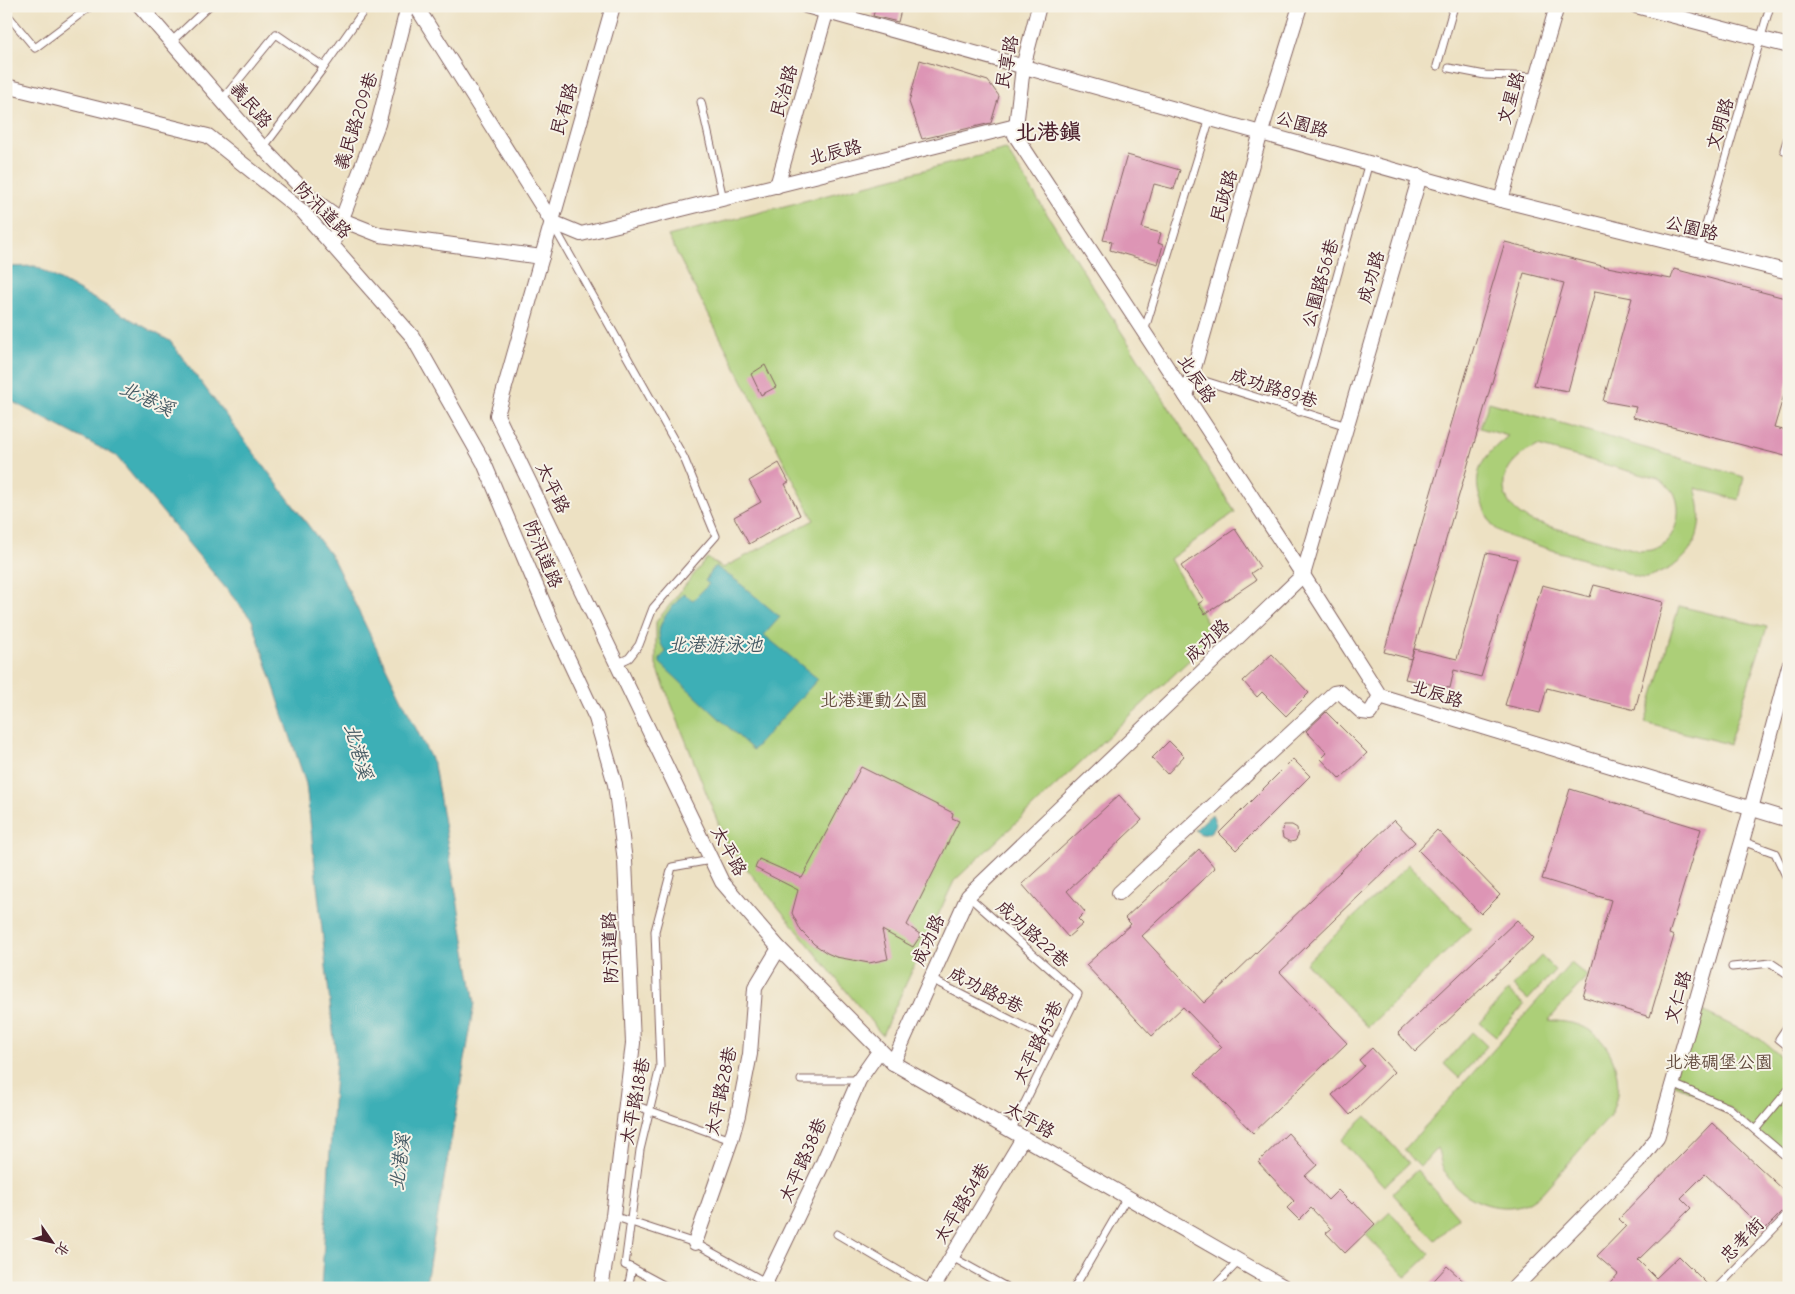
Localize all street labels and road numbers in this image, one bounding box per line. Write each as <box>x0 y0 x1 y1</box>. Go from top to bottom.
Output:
street label: 民享路 <box>992 34 1023 91</box>
street label: 民治路 <box>767 62 802 120</box>
street label: 義民路209巷 <box>331 69 382 173</box>
street label: 文星路 <box>1494 69 1529 127</box>
street label: 義民路 <box>225 78 276 133</box>
street label: 民有路 <box>547 80 582 138</box>
street label: 文明路 <box>1703 95 1738 153</box>
street label: 公園路 <box>1273 107 1331 142</box>
street label: 北辰路 <box>806 136 864 169</box>
street label: 民政路 <box>1207 167 1242 225</box>
street label: 防汛道路 <box>290 177 356 243</box>
street label: 公園路 <box>1663 212 1721 245</box>
street label: 公園路56巷 <box>1298 236 1343 330</box>
street label: 成功路 <box>1354 248 1389 306</box>
street label: 北辰路 <box>1173 351 1220 408</box>
street label: 成功路89巷 <box>1227 364 1320 412</box>
street label: 太平路 <box>531 459 574 517</box>
street label: 防汛道路 <box>519 517 566 591</box>
street label: 成功路 <box>1181 615 1234 668</box>
street label: 北辰路 <box>1408 677 1466 712</box>
street label: 太平路 <box>706 823 751 880</box>
street label: 成功路22巷 <box>992 896 1073 973</box>
street label: 成功路 <box>908 911 949 969</box>
street label: 防汛道路 <box>599 912 622 984</box>
street label: 成功路8巷 <box>945 963 1027 1018</box>
street label: 文仁路 <box>1661 968 1696 1026</box>
street label: 太平路45巷 <box>1009 997 1068 1087</box>
street label: 太平路28巷 <box>702 1045 741 1138</box>
street label: 太平路18巷 <box>617 1056 654 1146</box>
street label: 太平路 <box>1001 1098 1058 1143</box>
street label: 太平路38巷 <box>775 1115 831 1206</box>
street label: 太平路54巷 <box>930 1159 995 1247</box>
street label: 忠孝街 <box>1716 1214 1769 1267</box>

